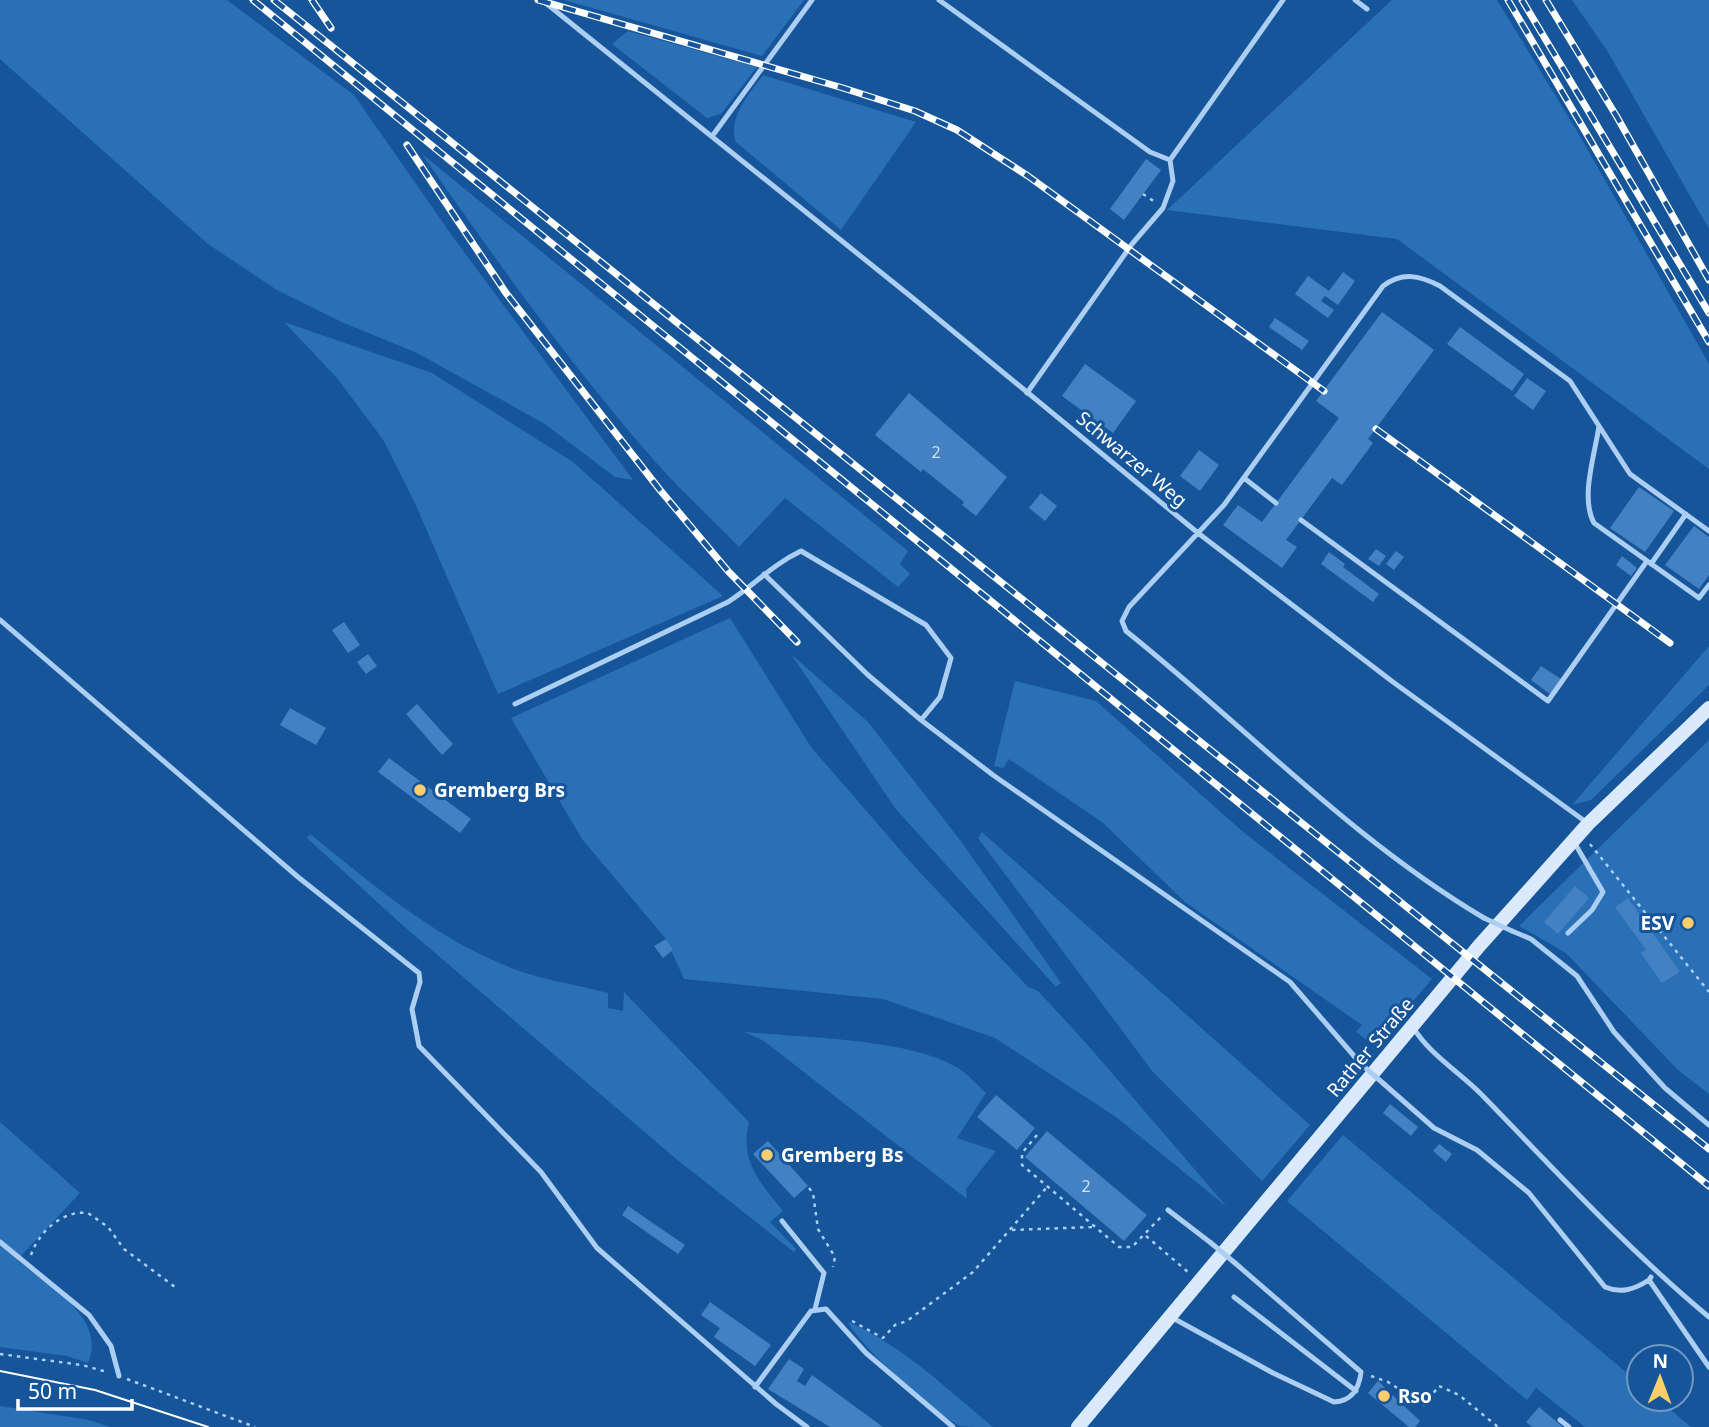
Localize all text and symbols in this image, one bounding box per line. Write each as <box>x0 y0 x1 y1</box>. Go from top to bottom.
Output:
street label: Schwarzer Weg <box>1071 405 1193 513</box>
house number: 2 <box>931 441 941 463</box>
place label: Gremberg Brs <box>434 777 565 803</box>
marker: Gremberg Brs <box>412 782 428 798</box>
place label: ESV <box>1641 910 1675 936</box>
marker: ESV <box>1680 915 1696 931</box>
street label: Rather Straße <box>1321 992 1419 1102</box>
place label: Gremberg Bs <box>781 1142 904 1168</box>
marker: Gremberg Bs <box>759 1147 775 1163</box>
house number: 2 <box>1081 1175 1091 1197</box>
north arrow <box>1625 1343 1695 1413</box>
text: N <box>1652 1348 1668 1374</box>
scale bar <box>18 1368 131 1412</box>
text: 50 m <box>28 1377 77 1405</box>
place label: Rso <box>1398 1383 1432 1409</box>
marker: Rso <box>1376 1388 1392 1404</box>

